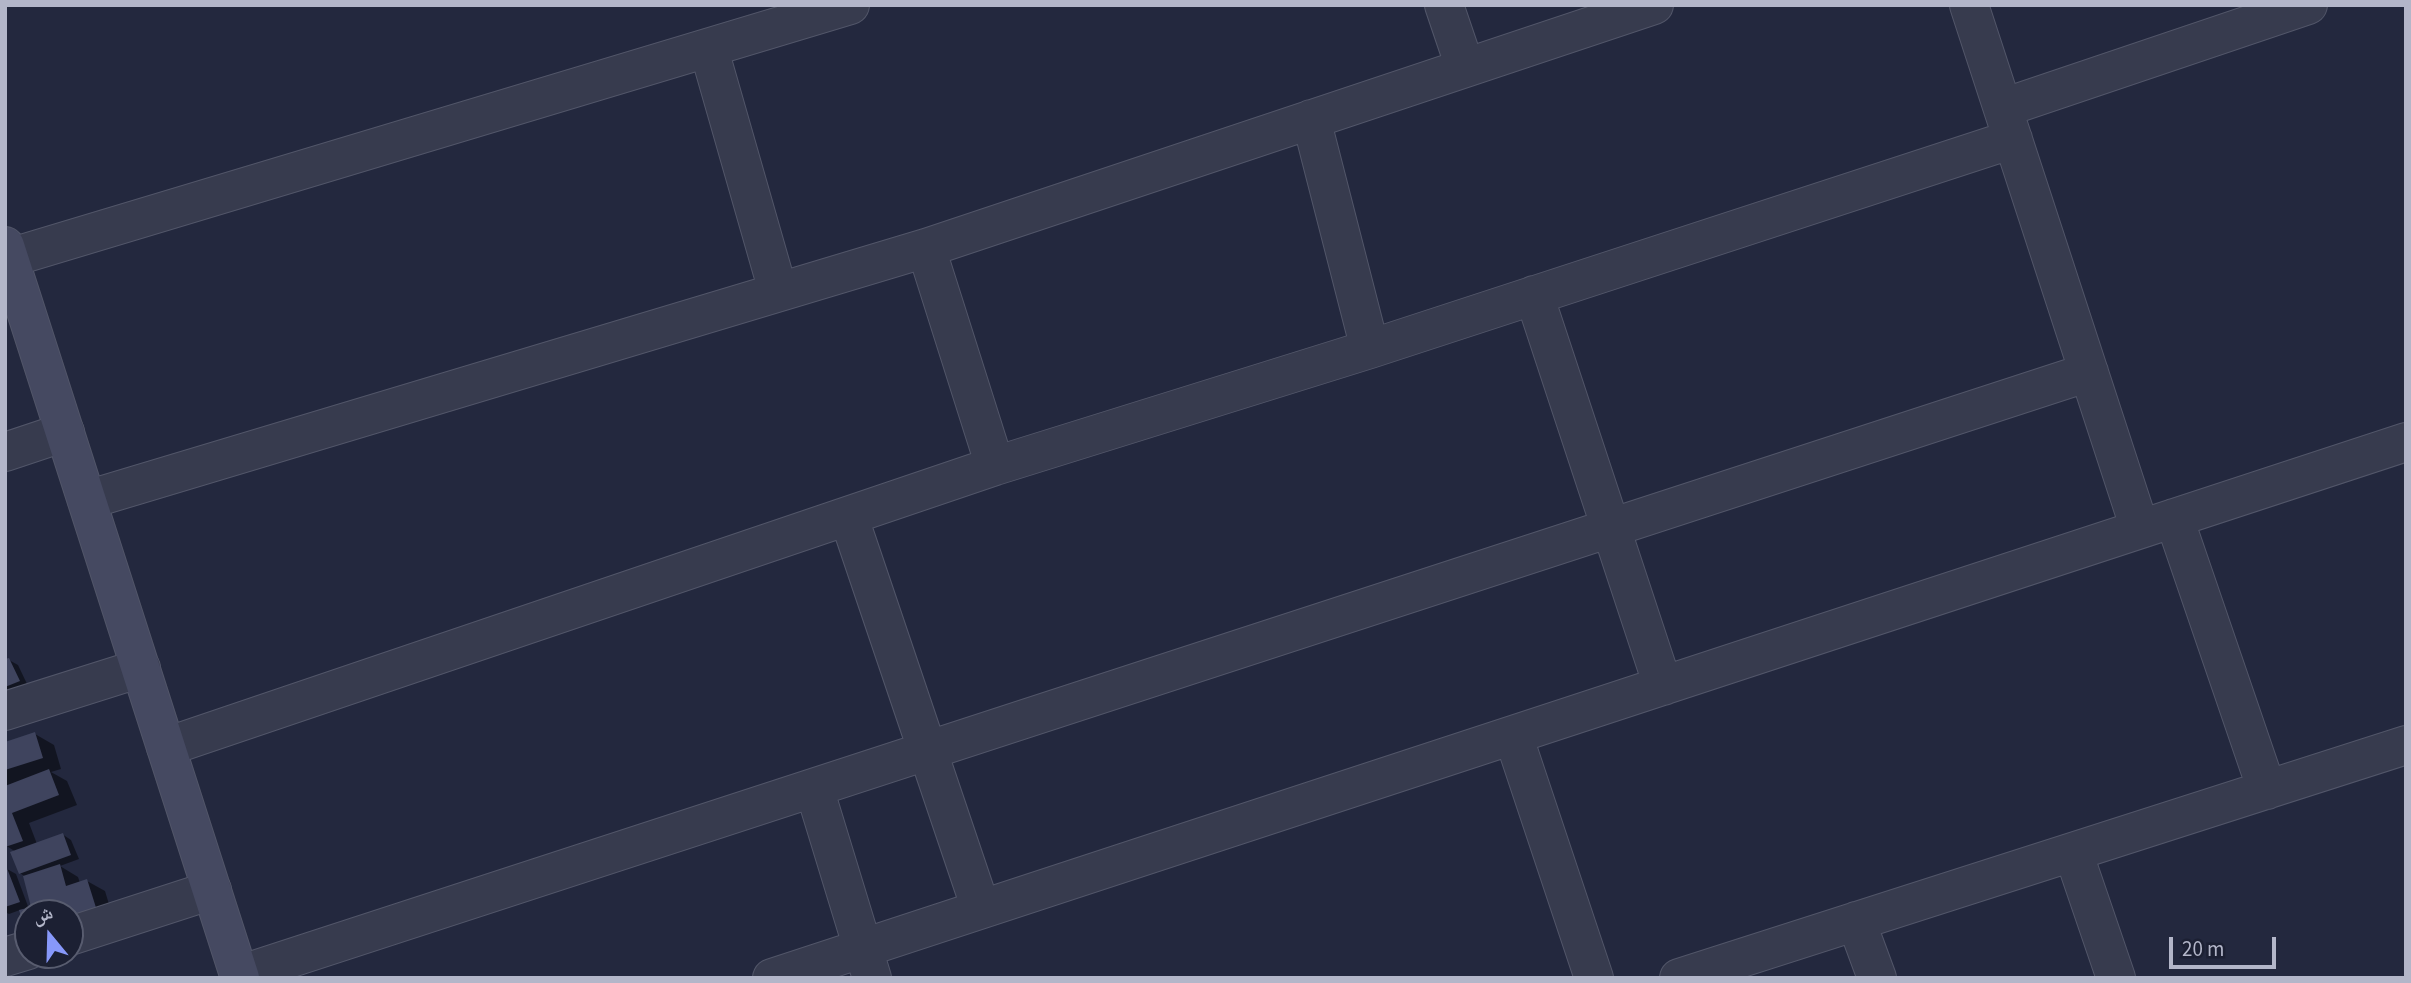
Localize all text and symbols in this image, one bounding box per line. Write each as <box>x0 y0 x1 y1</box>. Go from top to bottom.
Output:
north arrow <box>14 899 84 969</box>
text: ش <box>29 900 57 932</box>
scale bar <box>2173 923 2280 967</box>
text: 20 m <box>2182 934 2224 964</box>

